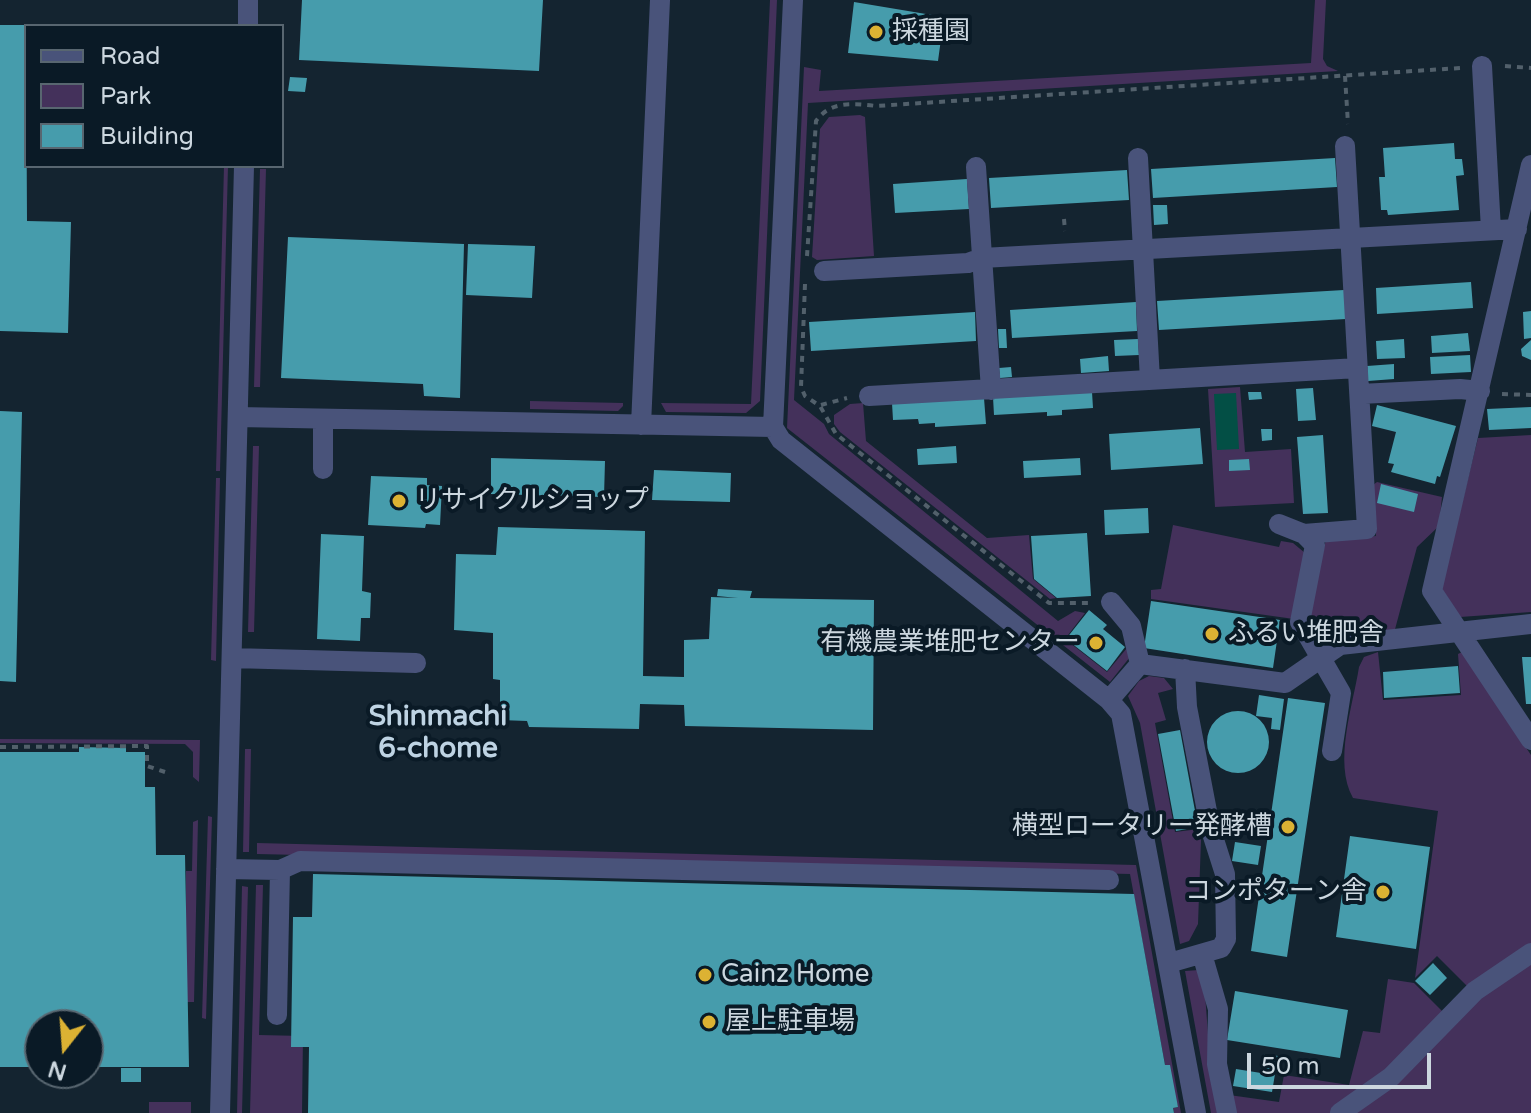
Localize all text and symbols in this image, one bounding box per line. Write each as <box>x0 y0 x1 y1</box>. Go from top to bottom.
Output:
place label: 採種園 <box>892 16 970 48</box>
marker: 採種園 <box>867 23 885 41</box>
legend <box>24 24 284 168</box>
text: Road <box>100 42 160 71</box>
text: Park <box>100 82 151 111</box>
text: Building <box>100 122 194 151</box>
place label: リサイクルショップ <box>415 485 649 517</box>
marker: リサイクルショップ <box>390 492 408 510</box>
place label: ふるい堆肥舎 <box>1228 618 1384 650</box>
marker: ふるい堆肥舎 <box>1203 625 1221 643</box>
place label: 有機農業堆肥センター <box>820 627 1080 659</box>
marker: 有機農業堆肥センター <box>1087 634 1105 652</box>
district label: Shinmachi 6-chome <box>369 701 507 767</box>
place label: 横型ロータリー発酵槽 <box>1012 811 1272 843</box>
marker: 横型ロータリー発酵槽 <box>1279 818 1297 836</box>
place label: コンポターン舎 <box>1185 876 1367 908</box>
marker: コンポターン舎 <box>1374 883 1392 901</box>
place label: Cainz Home <box>721 959 869 991</box>
marker: Cainz Home <box>696 966 714 984</box>
place label: 屋上駐車場 <box>725 1006 855 1038</box>
north arrow <box>24 1009 104 1089</box>
marker: 屋上駐車場 <box>700 1013 718 1031</box>
scale bar <box>1251 1037 1435 1087</box>
text: 50 m <box>1261 1052 1319 1081</box>
text: N <box>45 1055 70 1085</box>

